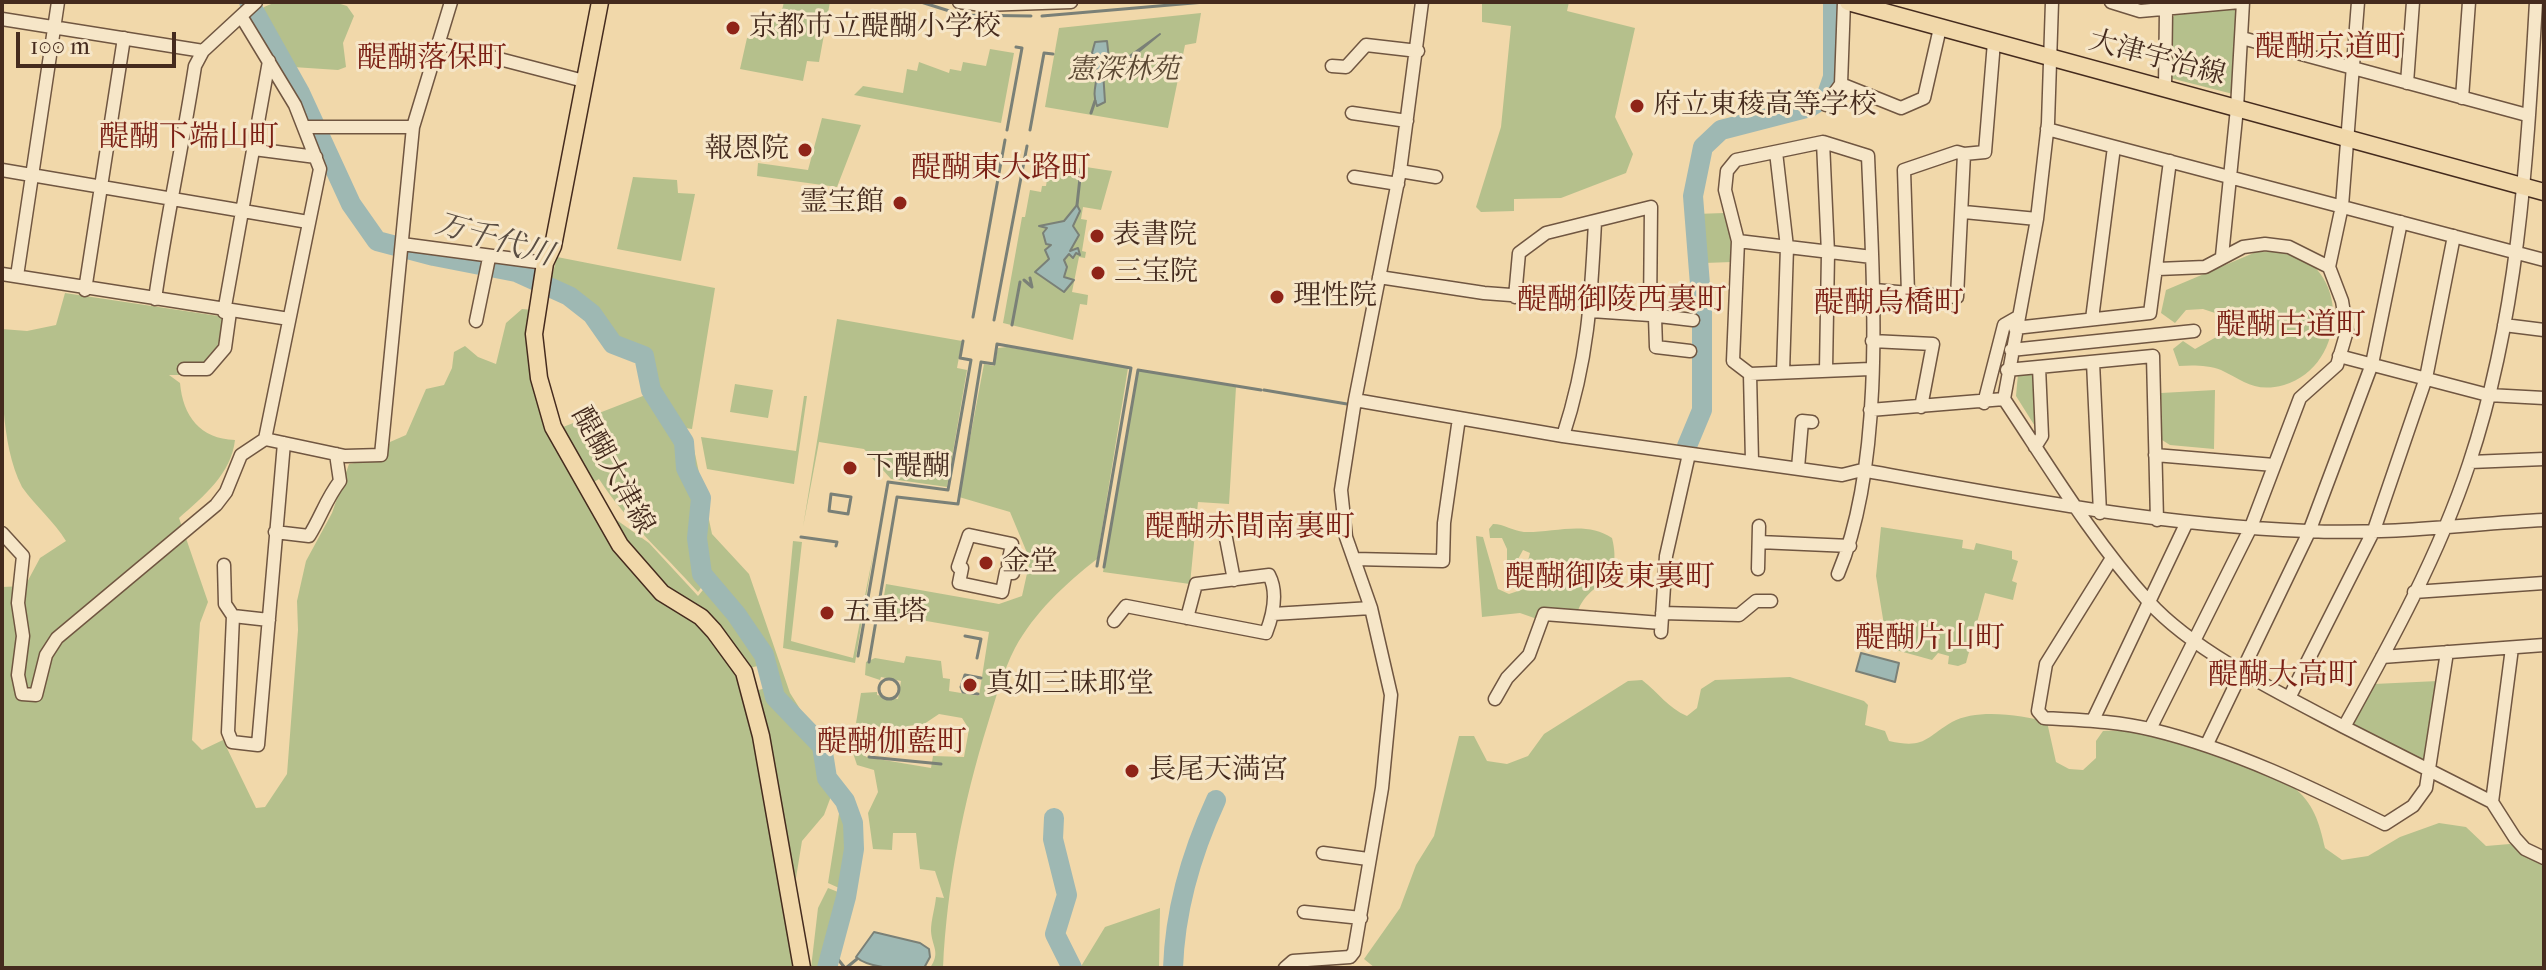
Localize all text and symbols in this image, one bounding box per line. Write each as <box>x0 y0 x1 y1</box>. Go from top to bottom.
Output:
place label: 京都市立醍醐小学校 <box>749 11 1001 45</box>
scale bar <box>20 16 180 66</box>
marker: 京都市立醍醐小学校 <box>724 19 742 37</box>
street label: 大津宇治線 <box>2085 25 2229 93</box>
district label: 醍醐京道町 <box>2255 31 2405 67</box>
text: 100 m <box>30 32 90 60</box>
district label: 醍醐落保町 <box>357 42 507 78</box>
park label: 憲深林苑 <box>1067 54 1179 88</box>
place label: 府立東稜高等学校 <box>1653 89 1877 123</box>
marker: 府立東稜高等学校 <box>1628 97 1646 115</box>
district label: 醍醐下端山町 <box>99 121 279 157</box>
place label: 報恩院 <box>705 133 789 167</box>
marker: 報恩院 <box>796 141 814 159</box>
district label: 醍醐東大路町 <box>911 152 1091 188</box>
place label: 霊宝館 <box>800 186 884 220</box>
marker: 霊宝館 <box>891 194 909 212</box>
water label: 万千代川 <box>431 207 557 275</box>
place label: 表書院 <box>1113 219 1197 253</box>
marker: 表書院 <box>1088 227 1106 245</box>
place label: 三宝院 <box>1114 256 1198 290</box>
marker: 三宝院 <box>1089 264 1107 282</box>
place label: 理性院 <box>1293 280 1377 314</box>
district label: 醍醐御陵西裏町 <box>1517 284 1727 320</box>
district label: 醍醐烏橋町 <box>1814 287 1964 323</box>
marker: 理性院 <box>1268 288 1286 306</box>
district label: 醍醐古道町 <box>2216 309 2366 345</box>
street label: 醍醐大津線 <box>563 402 661 540</box>
place label: 下醍醐 <box>866 451 950 485</box>
marker: 下醍醐 <box>841 459 859 477</box>
district label: 醍醐赤間南裏町 <box>1145 511 1355 547</box>
place label: 金堂 <box>1002 546 1058 580</box>
marker: 金堂 <box>977 554 995 572</box>
district label: 醍醐御陵東裏町 <box>1505 561 1715 597</box>
place label: 五重塔 <box>843 596 927 630</box>
marker: 五重塔 <box>818 604 836 622</box>
district label: 醍醐片山町 <box>1855 622 2005 658</box>
district label: 醍醐大高町 <box>2208 659 2358 695</box>
place label: 真如三昧耶堂 <box>986 668 1154 702</box>
marker: 真如三昧耶堂 <box>961 676 979 694</box>
district label: 醍醐伽藍町 <box>817 726 967 762</box>
place label: 長尾天満宮 <box>1148 754 1288 788</box>
marker: 長尾天満宮 <box>1123 762 1141 780</box>

